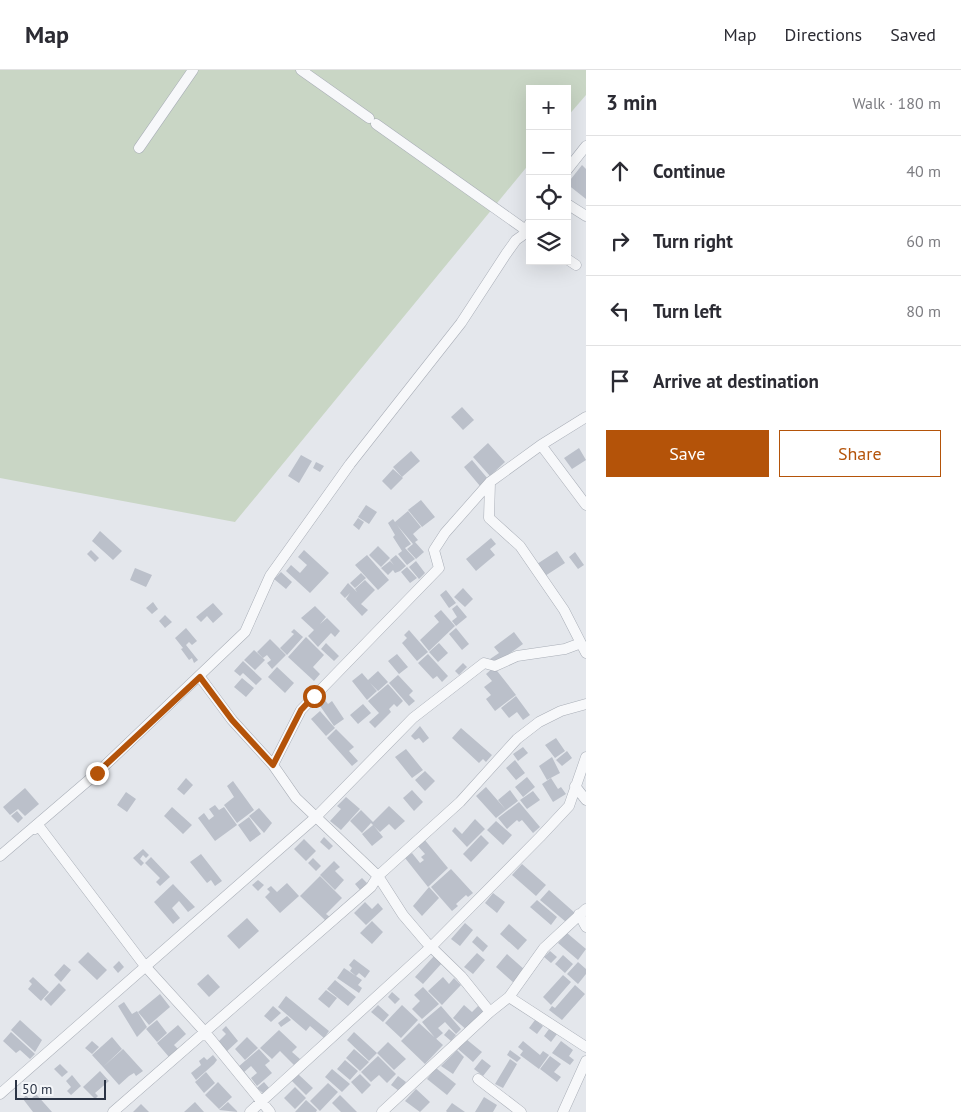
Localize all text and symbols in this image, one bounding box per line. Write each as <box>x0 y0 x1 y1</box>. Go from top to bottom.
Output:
text: Map <box>25 19 69 50</box>
text: Map <box>724 23 756 46</box>
text: Directions <box>784 23 862 46</box>
text: Saved <box>890 23 936 46</box>
map controls <box>526 85 571 265</box>
button: + <box>526 85 571 130</box>
text: 3 min <box>606 89 657 116</box>
text: Walk · 180 m <box>852 93 941 113</box>
button: − <box>526 130 571 175</box>
icon: ahead <box>606 157 634 185</box>
text: Continue <box>653 159 725 183</box>
text: 40 m <box>906 161 941 181</box>
button: locate <box>526 175 571 220</box>
button: layers <box>526 220 571 265</box>
icon: right <box>606 227 634 255</box>
text: Turn right <box>653 229 733 253</box>
text: 60 m <box>906 231 941 251</box>
icon: left <box>606 297 634 325</box>
text: Turn left <box>653 299 722 323</box>
text: 80 m <box>906 301 941 321</box>
icon: arrive <box>606 367 634 395</box>
text: Arrive at destination <box>653 369 819 393</box>
button: Save <box>606 430 769 477</box>
button: Share <box>779 430 941 477</box>
route start <box>303 685 326 708</box>
route end <box>86 762 109 785</box>
scale bar <box>15 1077 106 1100</box>
text: 50 m <box>22 1080 52 1098</box>

